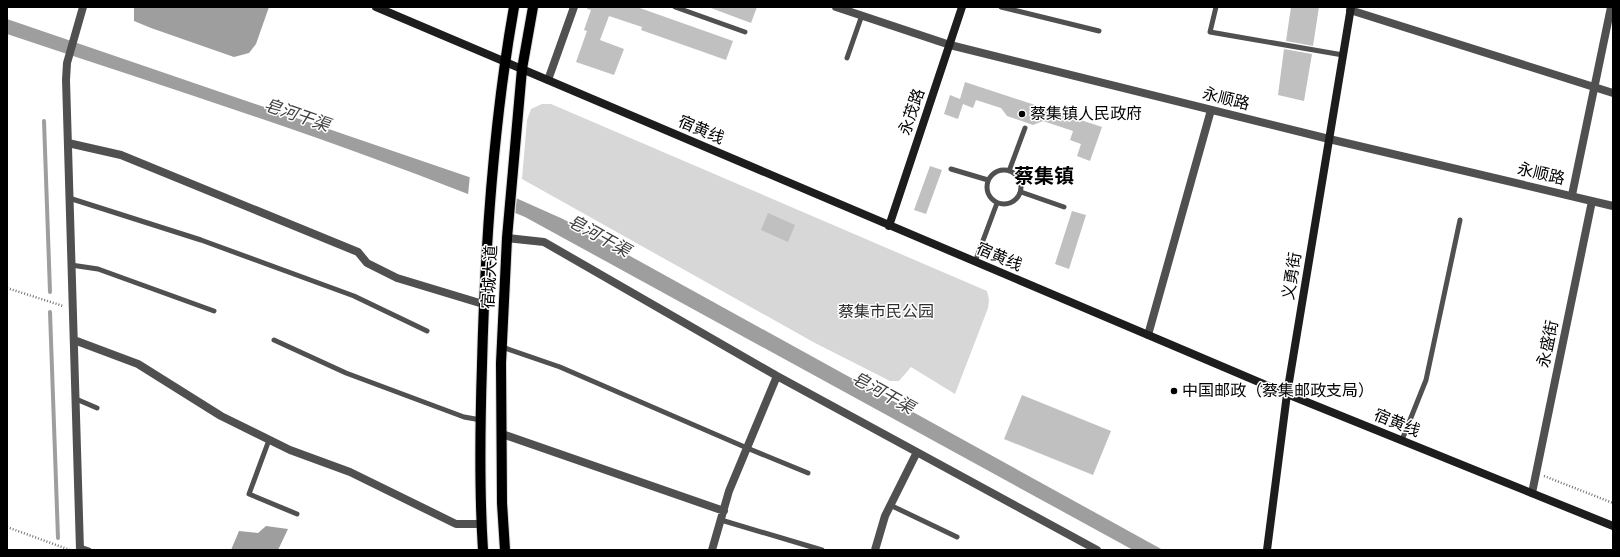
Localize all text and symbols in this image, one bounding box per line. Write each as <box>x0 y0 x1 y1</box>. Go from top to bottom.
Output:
street label: 永顺路 <box>1201 84 1251 113</box>
street label: 永茂路 <box>896 86 927 137</box>
water label: 皂河干渠 <box>262 95 335 135</box>
place label: 蔡集镇人民政府 <box>1030 105 1142 122</box>
marker: 蔡集镇人民政府 <box>1017 109 1027 119</box>
street label: 宿黄线 <box>676 112 727 147</box>
street label: 永顺路 <box>1516 160 1566 187</box>
district label: 蔡集镇 <box>1014 165 1074 187</box>
water label: 皂河干渠 <box>565 211 636 261</box>
street label: 宿黄线 <box>974 239 1025 274</box>
street label: 宿城大道 <box>479 245 500 309</box>
street label: 义勇街 <box>1279 251 1304 301</box>
park label: 蔡集市民公园 <box>838 303 934 320</box>
street label: 永盛街 <box>1534 319 1561 369</box>
water label: 皂河干渠 <box>849 368 920 418</box>
place label: 中国邮政（蔡集邮政支局） <box>1182 382 1374 399</box>
marker: 中国邮政（蔡集邮政支局） <box>1169 386 1179 396</box>
street label: 宿黄线 <box>1372 406 1423 439</box>

